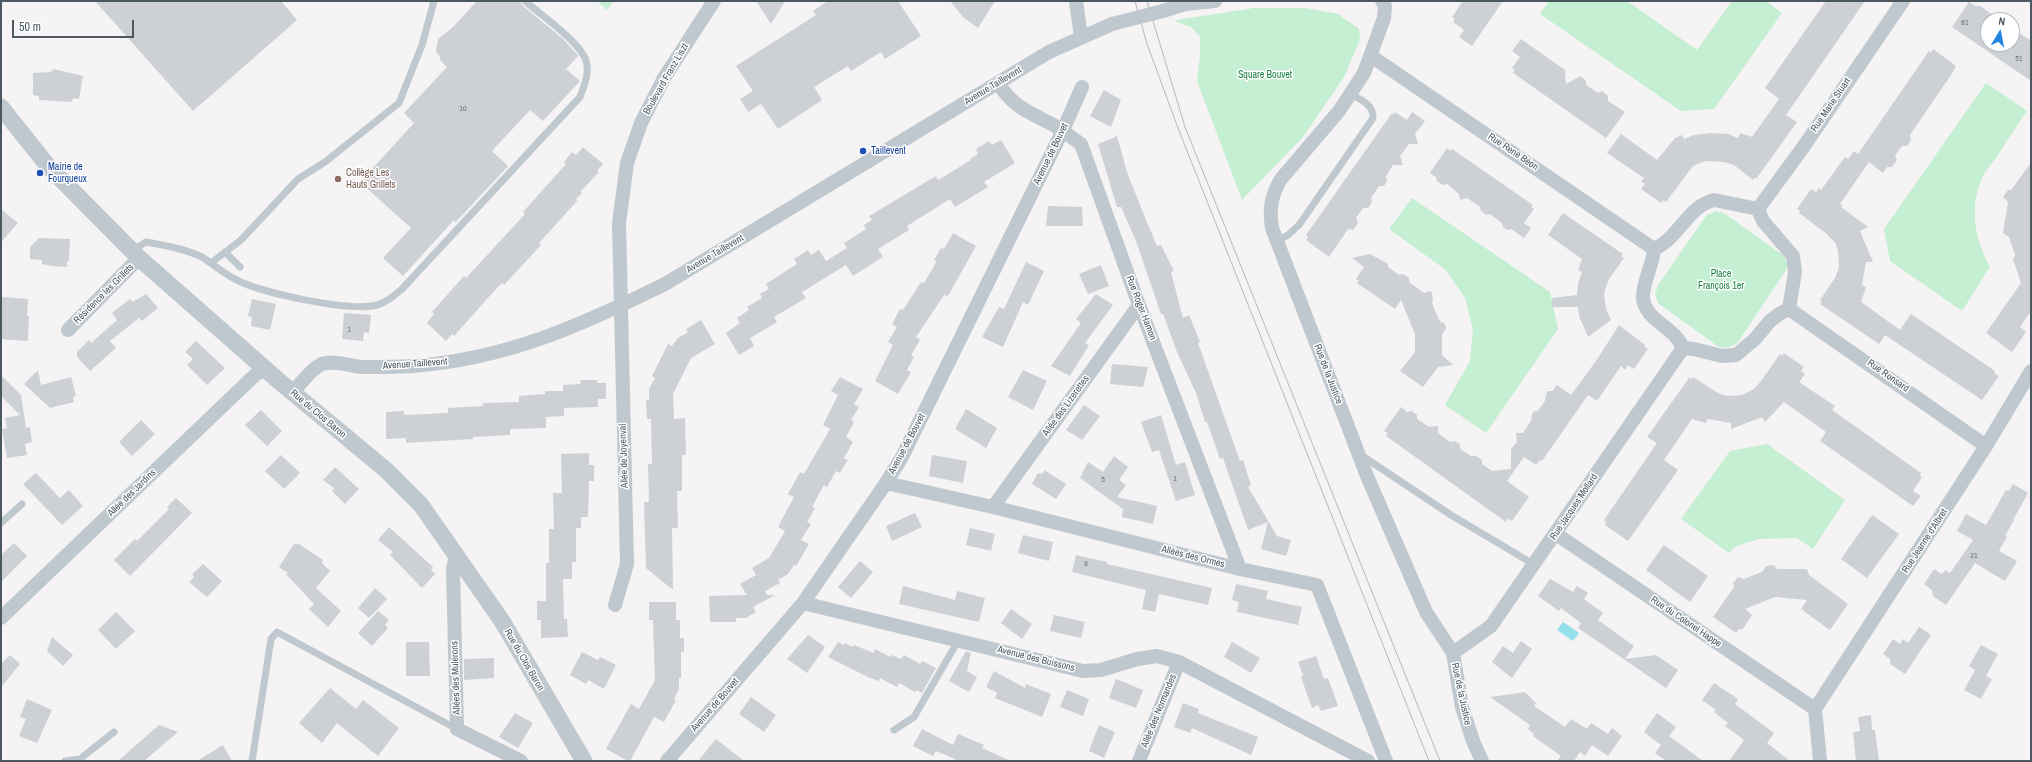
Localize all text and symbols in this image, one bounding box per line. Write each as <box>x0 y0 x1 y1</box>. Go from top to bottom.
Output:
scale bar <box>14 12 136 38</box>
north arrow <box>1980 12 2020 52</box>
text: N <box>1997 14 2006 29</box>
house number: 61 <box>1961 18 1969 28</box>
text: 50 m <box>19 19 41 35</box>
street label: Boulevard Franz Liszt <box>641 41 691 117</box>
house number: 51 <box>2015 54 2023 64</box>
street label: Avenue Taillevent <box>962 64 1024 108</box>
park label: Square Bouvet <box>1238 69 1292 81</box>
street label: Rue Marie Stuart <box>1809 76 1853 134</box>
house number: 10 <box>459 104 467 114</box>
street label: Avenue de Bouvet <box>1031 121 1071 187</box>
street label: Rue René Béon <box>1485 131 1541 173</box>
place label: Taillevent <box>871 145 906 157</box>
marker: Taillevent <box>858 146 868 156</box>
place label: Mairie de Fourqueux <box>48 161 87 184</box>
place label: Collège Les Hauts Grillets <box>346 167 396 190</box>
marker: Mairie de Fourqueux <box>35 168 45 178</box>
marker: Collège Les Hauts Grillets <box>333 174 343 184</box>
street label: Avenue Taillevent <box>684 232 746 276</box>
street label: Résidence les Grillets <box>71 261 137 327</box>
park label: Place François 1er <box>1698 268 1744 292</box>
street label: Rue Roger Hamon <box>1123 274 1159 342</box>
house number: 1 <box>347 325 351 335</box>
street label: Rue de la Justice <box>1311 342 1345 406</box>
street label: Avenue Taillevent <box>382 356 448 372</box>
street label: Rue Ronsard <box>1865 357 1911 395</box>
street label: Allée des Lizerettes <box>1040 373 1092 439</box>
street label: Rue du Clos Baron <box>288 387 348 441</box>
street label: Avenue de Bouvet <box>886 412 928 476</box>
street label: Allée de Joyenval <box>617 424 631 488</box>
street label: Allée des Jardins <box>105 467 159 519</box>
street label: Rue Jacques Mollard <box>1547 472 1601 542</box>
house number: 1 <box>1173 474 1177 484</box>
house number: 5 <box>1101 475 1105 485</box>
street label: Rue Jeanne d'Albret <box>1900 507 1950 575</box>
street label: Allées des Ormes <box>1160 543 1226 571</box>
house number: 21 <box>1970 551 1978 561</box>
house number: 8 <box>1084 559 1088 569</box>
street label: Rue du Colonel Happe <box>1648 594 1724 650</box>
street label: Rue du Clos Baron <box>501 627 547 693</box>
street label: Allées des Mulerons <box>449 641 463 715</box>
street label: Avenue des Buissons <box>996 644 1076 674</box>
street label: Rue de la Justice <box>1449 662 1473 726</box>
street label: Allée des Normandes <box>1139 672 1179 750</box>
street label: Avenue de Bouvet <box>689 676 741 734</box>

